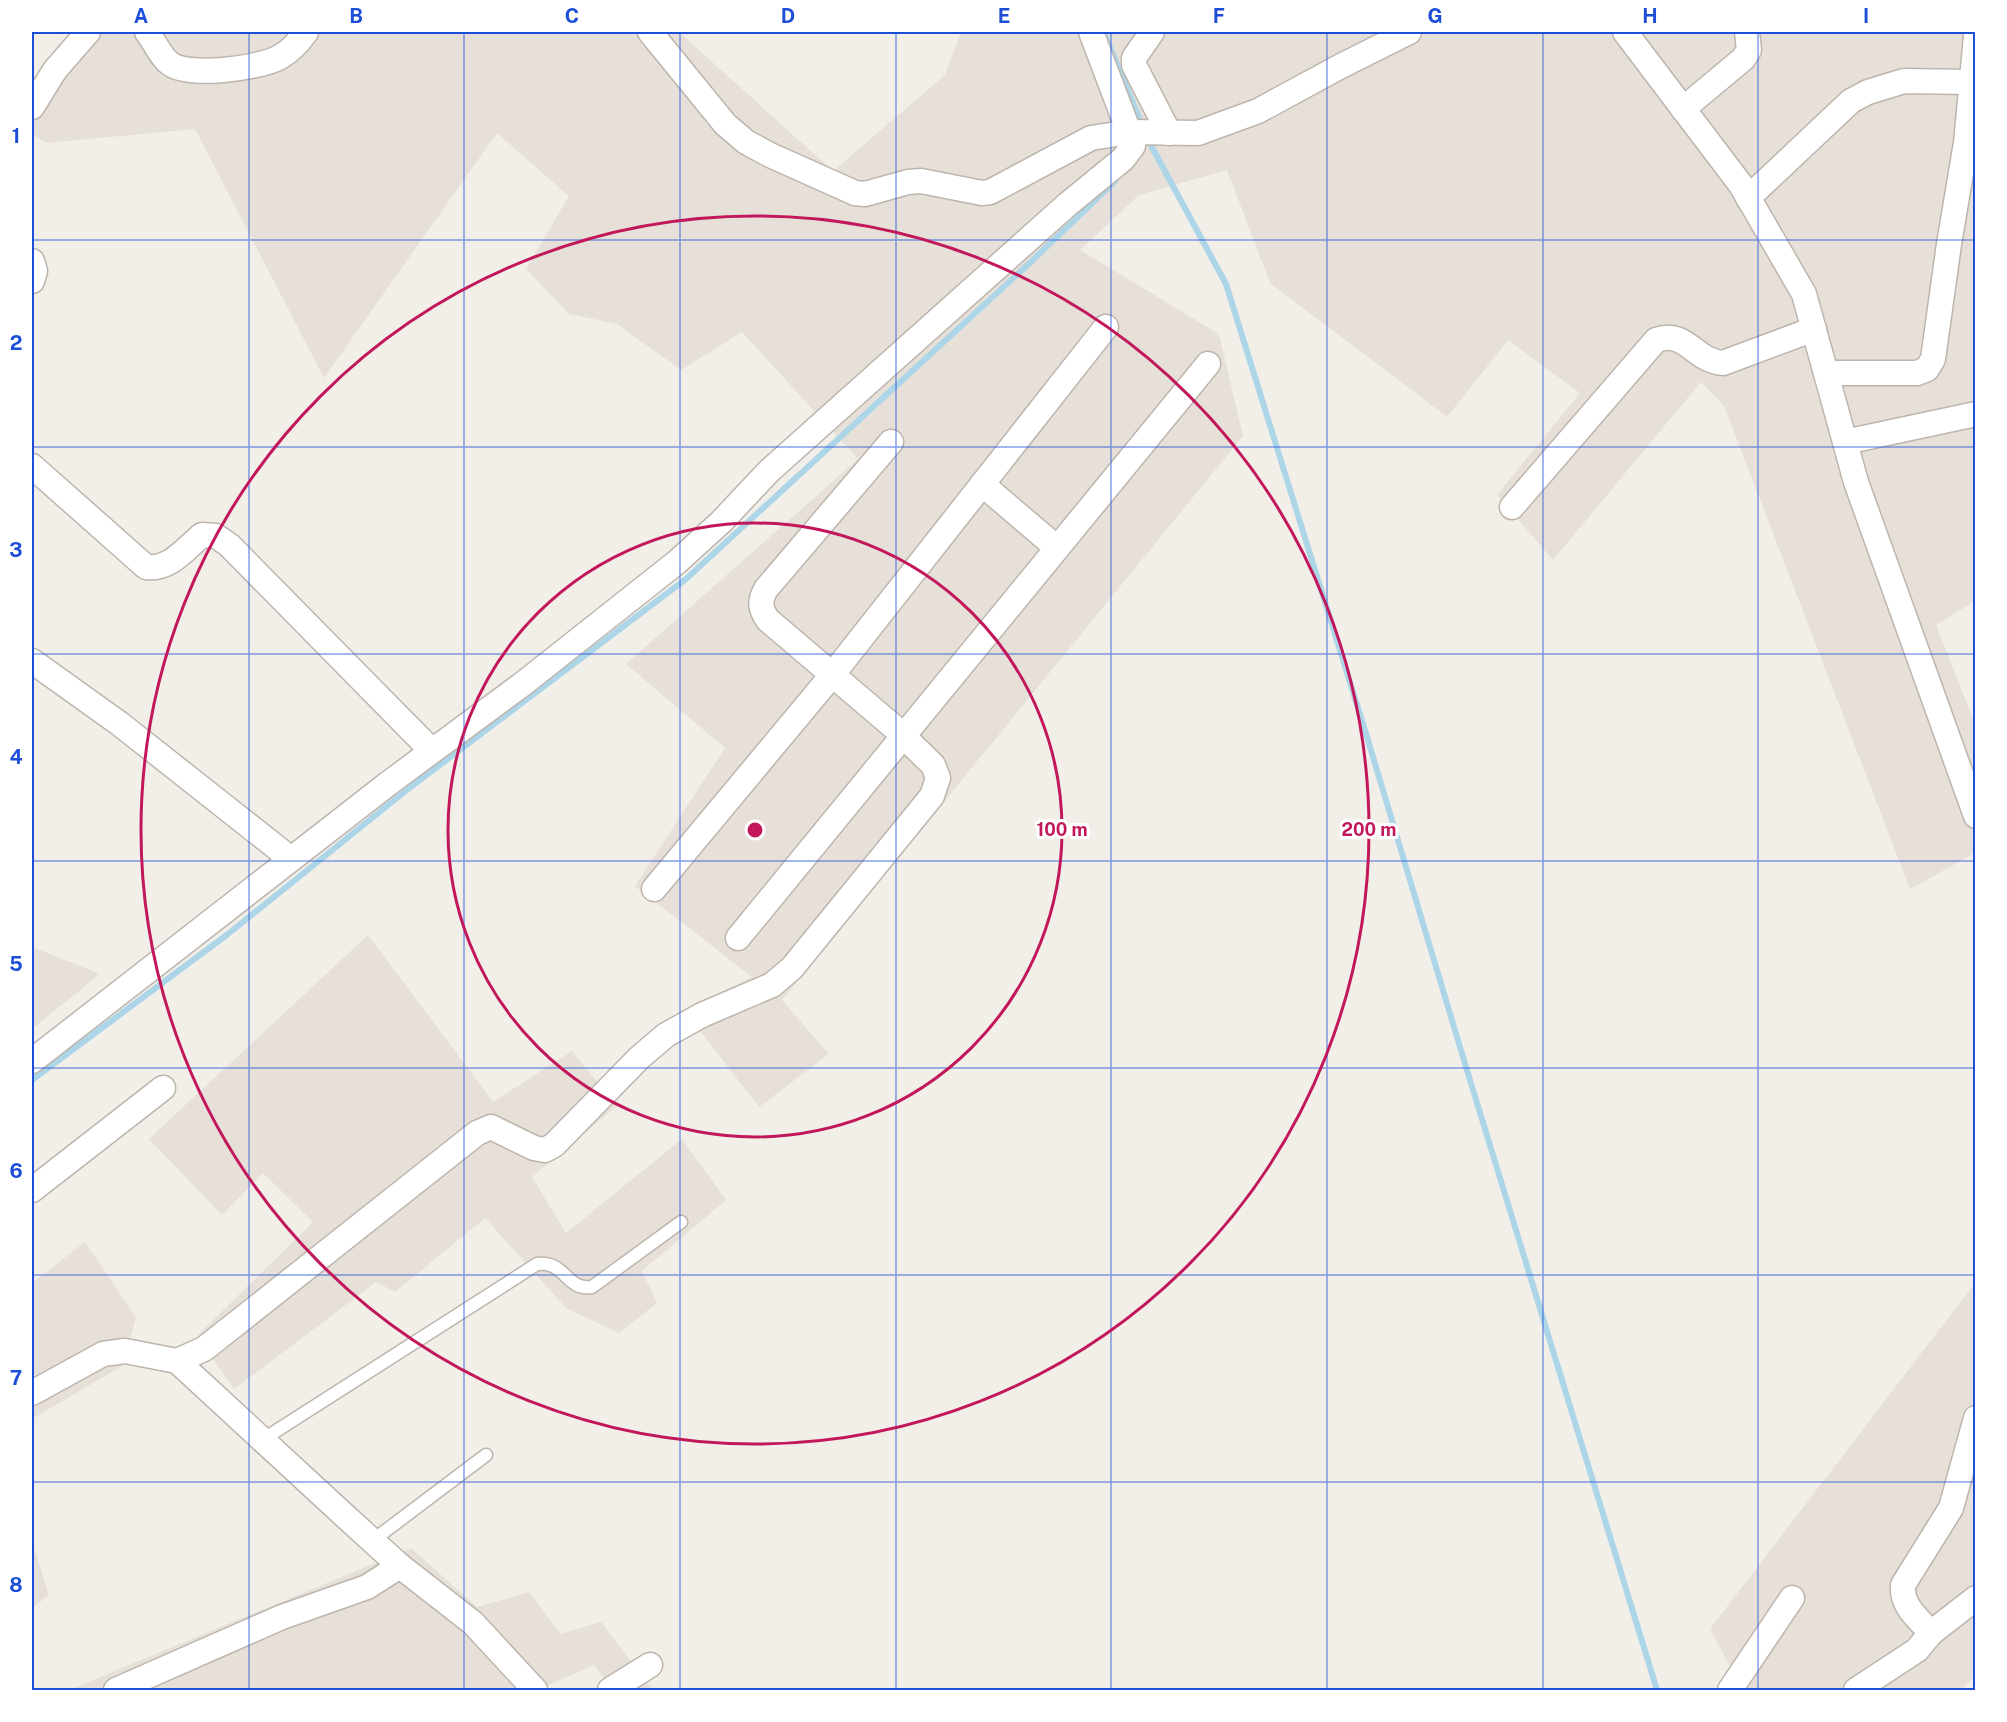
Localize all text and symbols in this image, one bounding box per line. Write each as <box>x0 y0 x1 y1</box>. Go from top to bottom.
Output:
text: A <box>134 4 148 28</box>
text: B <box>349 4 363 28</box>
text: C <box>565 4 579 28</box>
text: D <box>781 4 795 28</box>
text: E <box>998 4 1010 28</box>
text: F <box>1213 4 1225 28</box>
text: G <box>1427 4 1443 28</box>
text: H <box>1642 4 1658 28</box>
text: I <box>1863 4 1869 28</box>
text: 1 <box>12 124 20 148</box>
text: 2 <box>10 331 22 355</box>
text: 3 <box>9 538 23 562</box>
text: 4 <box>9 745 23 769</box>
text: 100 m <box>1036 819 1088 840</box>
text: 200 m <box>1342 819 1396 840</box>
centre of rings <box>745 820 765 840</box>
text: 5 <box>9 952 23 976</box>
text: 6 <box>9 1159 23 1183</box>
text: 7 <box>10 1366 22 1390</box>
text: 8 <box>9 1573 23 1597</box>

